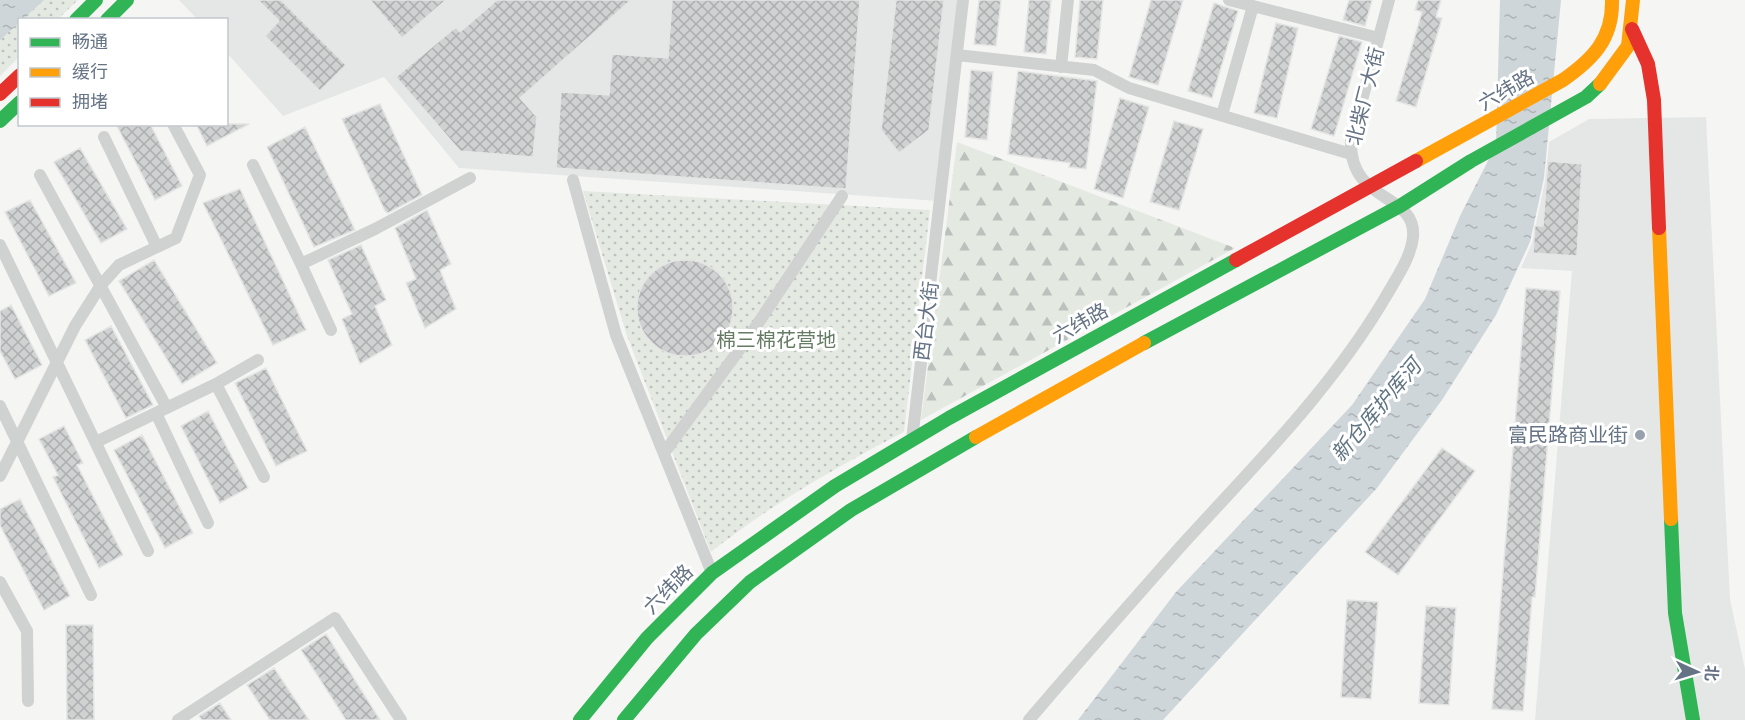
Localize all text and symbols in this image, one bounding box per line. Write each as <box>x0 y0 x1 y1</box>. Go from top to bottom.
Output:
legend <box>18 18 228 126</box>
text: 畅通 <box>72 31 108 52</box>
street label: 北柴厂大街 <box>1341 45 1389 147</box>
text: 缓行 <box>72 61 108 82</box>
street label: 六纬路 <box>1474 65 1538 115</box>
text: 拥堵 <box>72 91 108 112</box>
street label: 西台大街 <box>909 280 943 362</box>
street label: 六纬路 <box>1048 298 1112 348</box>
park label: 棉三棉花营地 <box>716 328 836 352</box>
water label: 新仓库护库河 <box>1326 351 1429 466</box>
place label: 富民路商业街 <box>1508 423 1628 447</box>
marker: 富民路商业街 <box>1633 428 1647 442</box>
street label: 六纬路 <box>638 559 698 619</box>
north arrow <box>1667 642 1727 702</box>
text: 北 <box>1701 664 1722 682</box>

